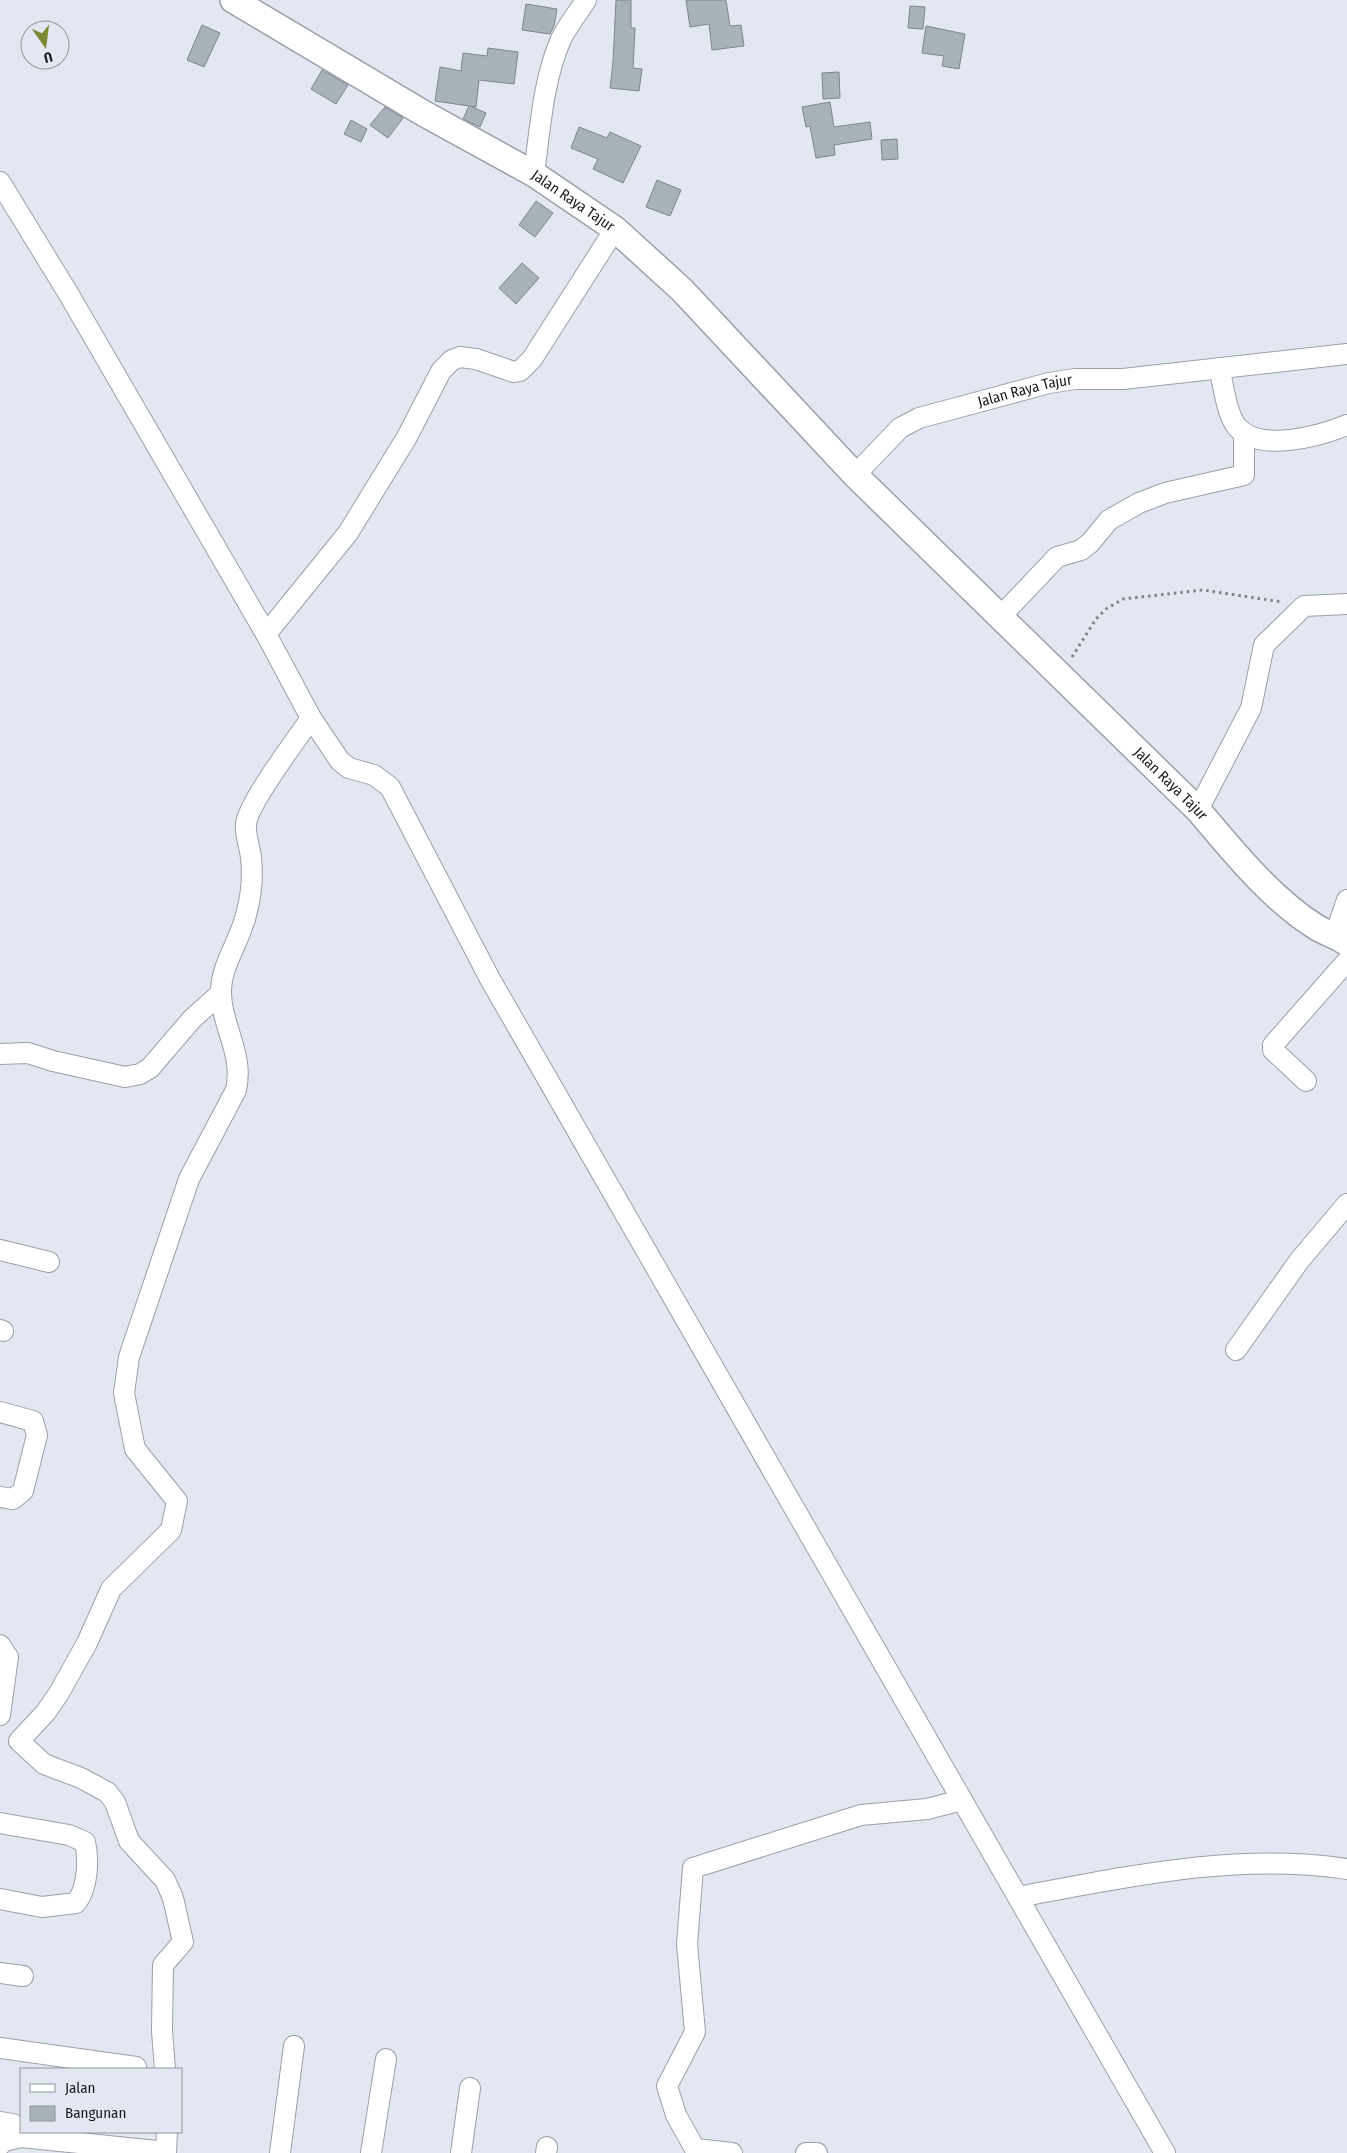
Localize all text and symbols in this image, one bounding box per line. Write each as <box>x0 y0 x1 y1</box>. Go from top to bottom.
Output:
north arrow <box>20 20 70 70</box>
text: U <box>42 48 54 66</box>
street label: Jalan Raya Tajur <box>528 166 619 236</box>
street label: Jalan Raya Tajur <box>976 370 1074 411</box>
street label: Jalan Raya Tajur <box>1130 743 1212 824</box>
legend <box>20 2068 182 2133</box>
text: Jalan <box>65 2079 95 2097</box>
text: Bangunan <box>65 2104 126 2122</box>

